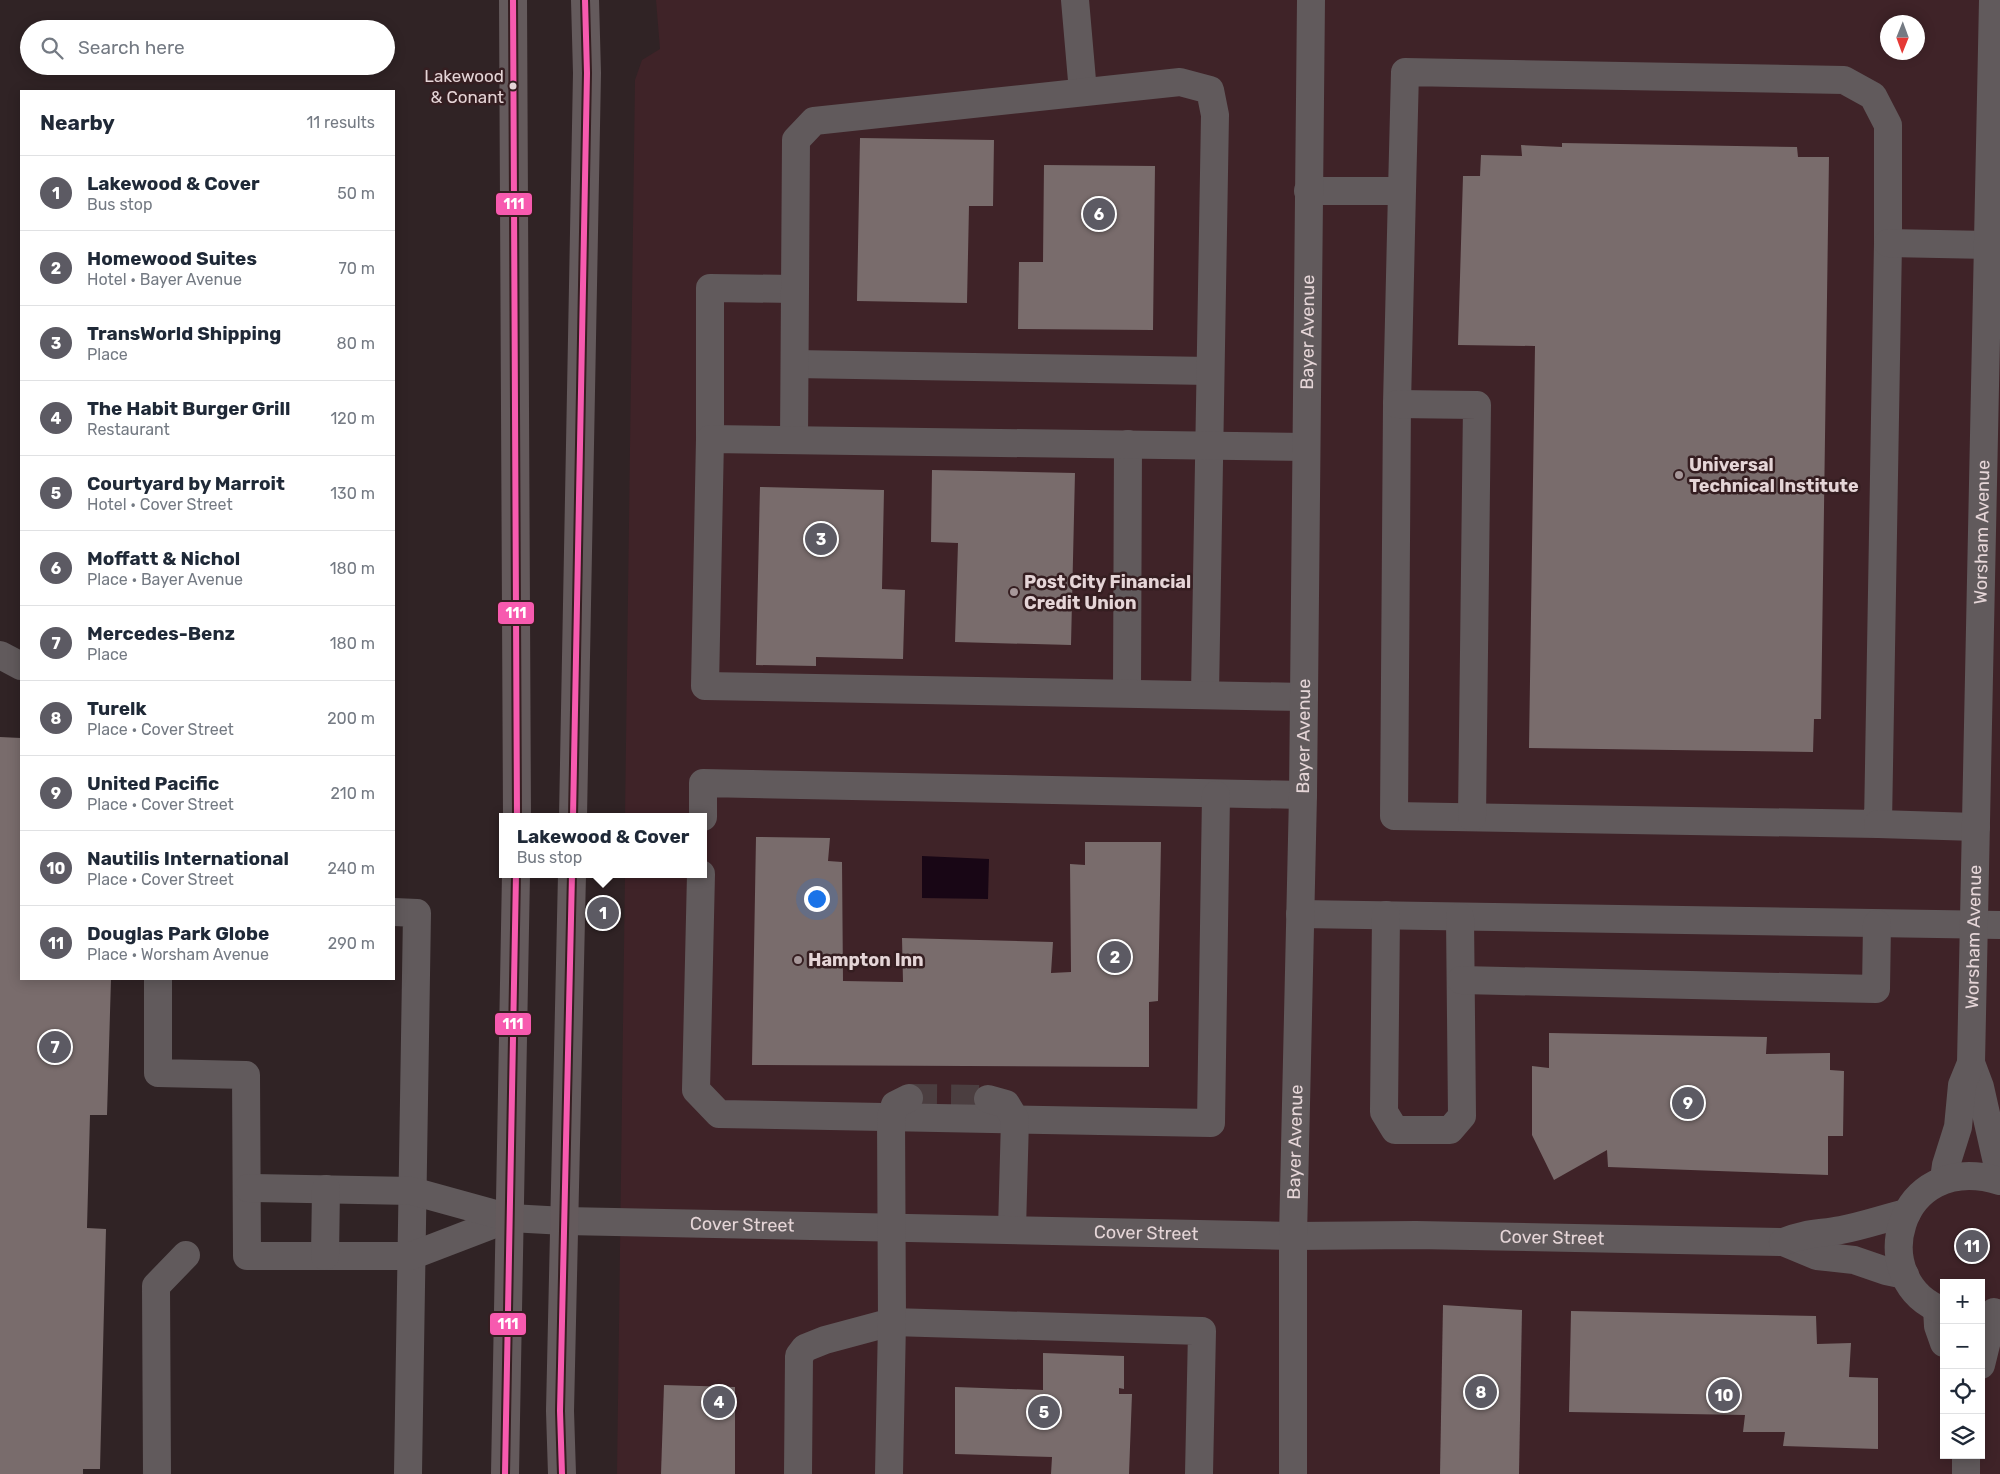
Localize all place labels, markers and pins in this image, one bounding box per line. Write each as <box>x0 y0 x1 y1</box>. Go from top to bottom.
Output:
place label: Lakewood & Conant <box>424 66 504 107</box>
marker: Lakewood & Conant <box>508 81 518 91</box>
pin: 6 <box>1083 195 1115 233</box>
place label: Universal Technical Institute <box>1689 454 1859 497</box>
marker: Universal Technical Institute <box>1673 469 1685 481</box>
pin: 3 <box>805 520 837 558</box>
place label: Post City Financial Credit Union <box>1024 571 1191 614</box>
marker: Post City Financial Credit Union <box>1008 586 1020 598</box>
pin: 1 <box>587 894 619 932</box>
pin: 2 <box>1099 938 1131 976</box>
place label: Hampton Inn <box>808 949 924 971</box>
marker: Hampton Inn <box>792 954 804 966</box>
pin: 7 <box>39 1028 71 1066</box>
pin: 9 <box>1672 1084 1704 1122</box>
pin: 11 <box>1956 1227 1988 1265</box>
pin: 8 <box>1465 1373 1497 1411</box>
pin: 10 <box>1708 1376 1740 1414</box>
pin: 4 <box>703 1383 735 1421</box>
pin: 5 <box>1028 1393 1060 1431</box>

